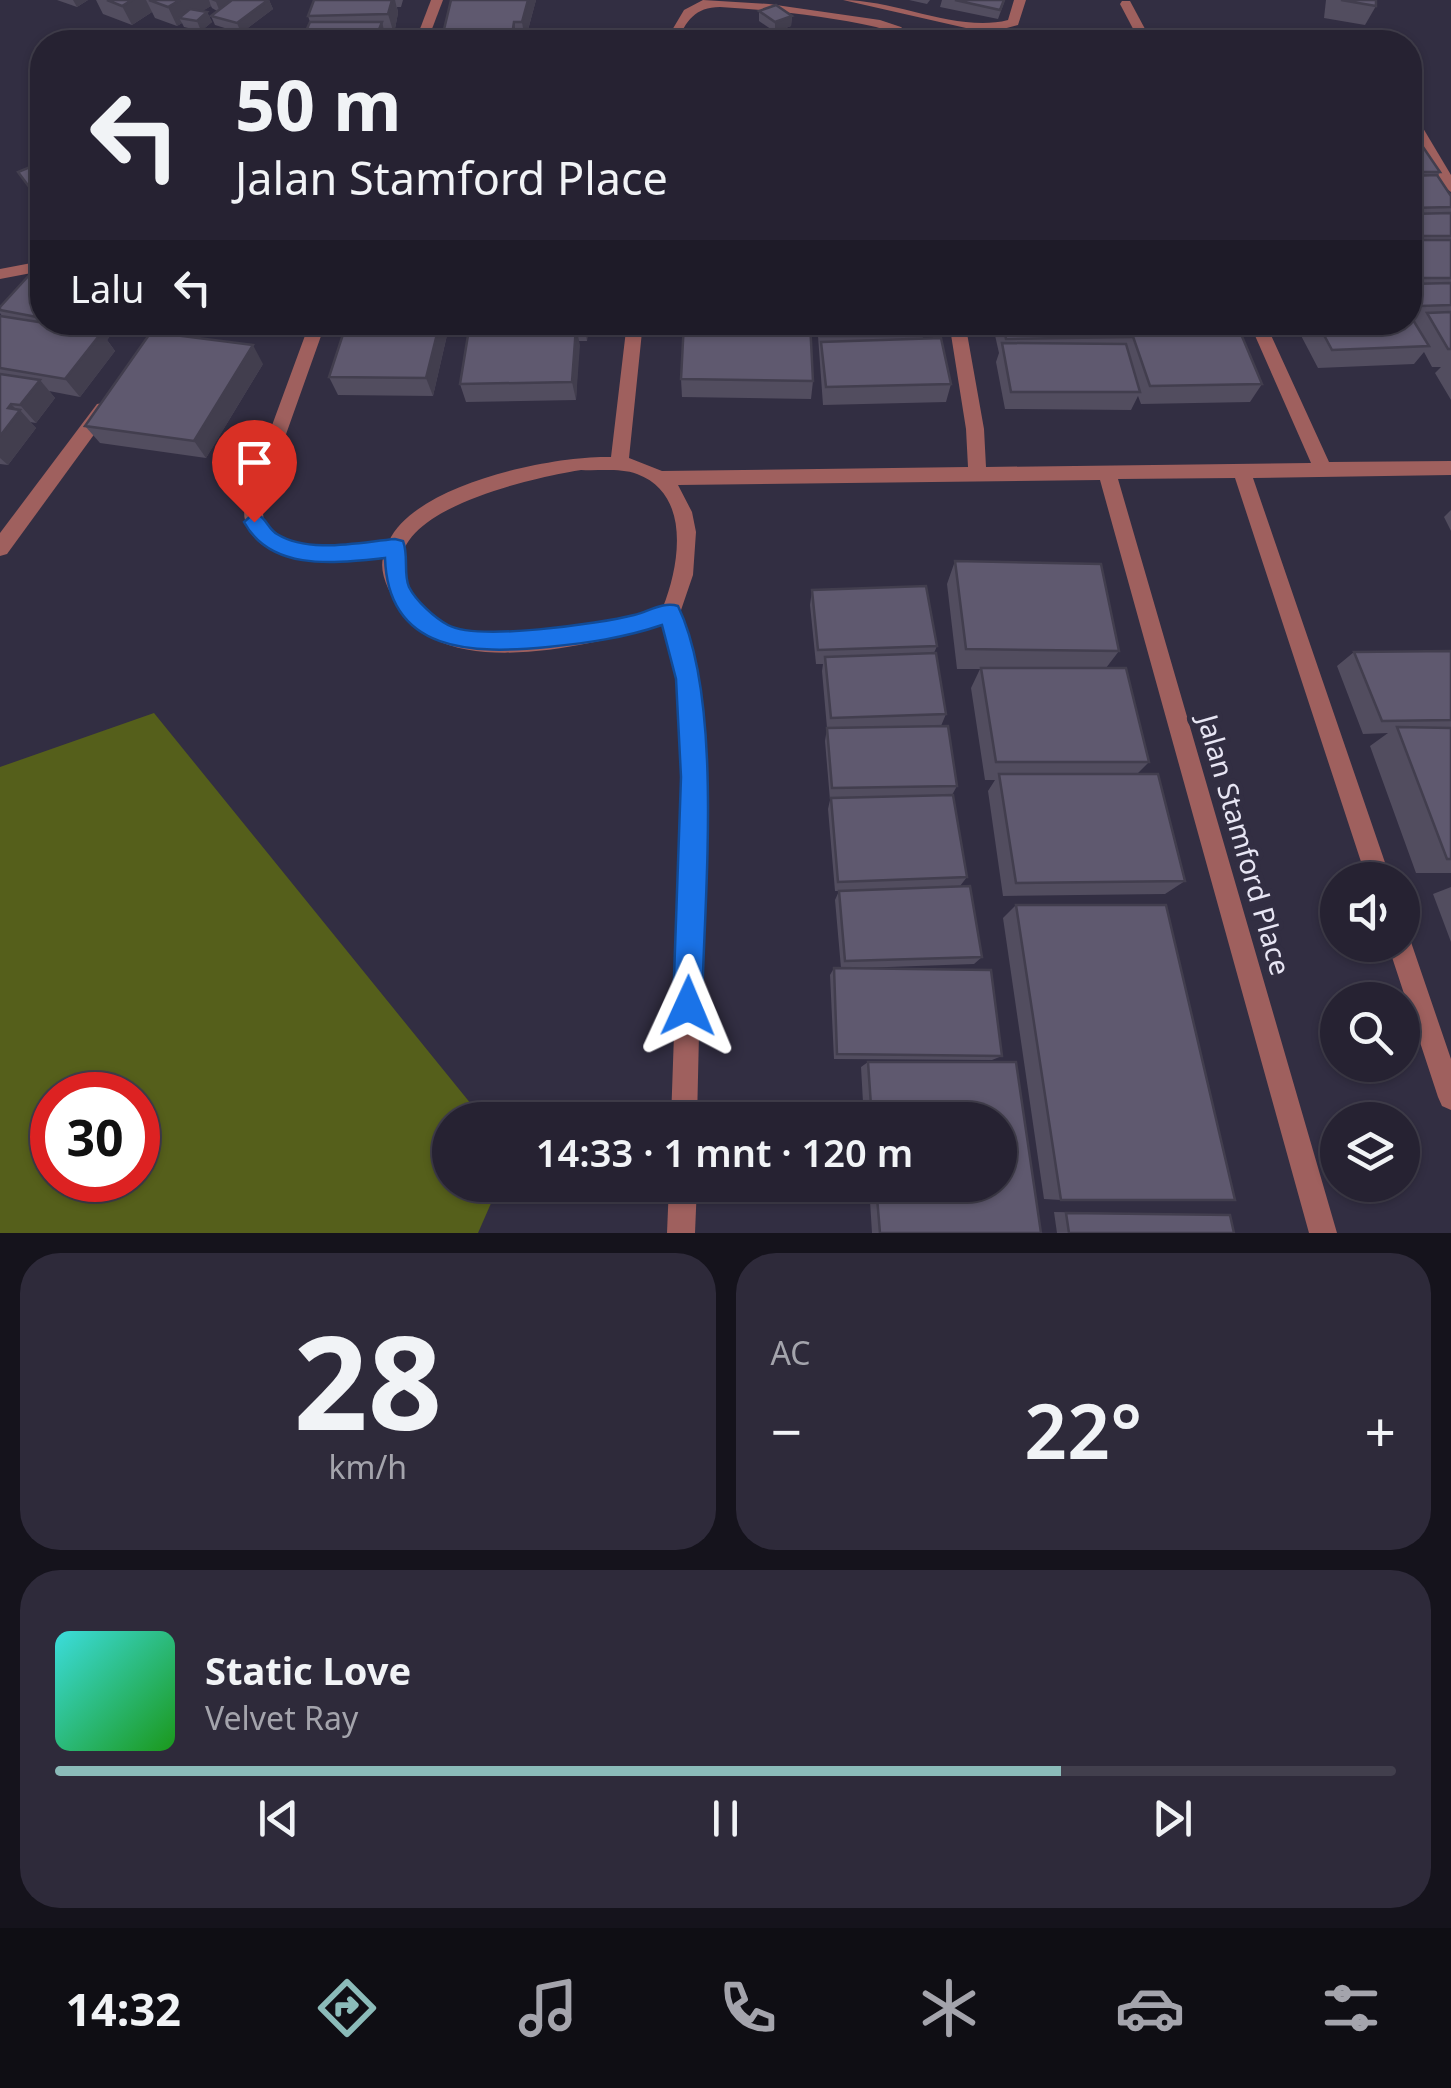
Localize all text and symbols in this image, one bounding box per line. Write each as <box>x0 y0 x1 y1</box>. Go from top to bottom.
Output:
text: 50 m <box>235 56 402 152</box>
icon: left <box>70 70 200 200</box>
text: Jalan Stamford Place <box>235 147 668 208</box>
icon: left <box>165 260 220 315</box>
text: Lalu <box>70 262 145 314</box>
pin <box>212 420 297 523</box>
icon: arrive <box>227 435 282 490</box>
street label: Jalan Stamford Place <box>1189 707 1300 979</box>
map controls <box>1320 862 1420 1202</box>
button: sound <box>1320 862 1420 962</box>
position arrow <box>636 954 740 1058</box>
button: search <box>1320 982 1420 1082</box>
speed limit sign: 30 <box>30 1072 160 1202</box>
button: layers <box>1320 1102 1420 1202</box>
text: 14:33 · 1 mnt · 120 m <box>536 1126 913 1178</box>
text: 28 <box>293 1291 442 1468</box>
text: AC <box>771 1331 811 1374</box>
text: 22° <box>1024 1379 1142 1481</box>
text: − <box>771 1393 802 1468</box>
text: + <box>1365 1393 1396 1468</box>
text: km/h <box>328 1445 407 1488</box>
text: Static Love <box>205 1644 411 1696</box>
text: Velvet Ray <box>205 1696 358 1739</box>
icon: previous <box>251 1791 306 1846</box>
icon: pause <box>698 1791 753 1846</box>
icon: next <box>1145 1791 1200 1846</box>
icon: directions <box>312 1973 382 2043</box>
icon: music <box>513 1973 583 2043</box>
icon: phone <box>713 1973 783 2043</box>
icon: climate <box>914 1973 984 2043</box>
icon: car <box>1115 1973 1185 2043</box>
icon: filters <box>1316 1973 1386 2043</box>
text: 14:32 <box>65 1978 181 2039</box>

